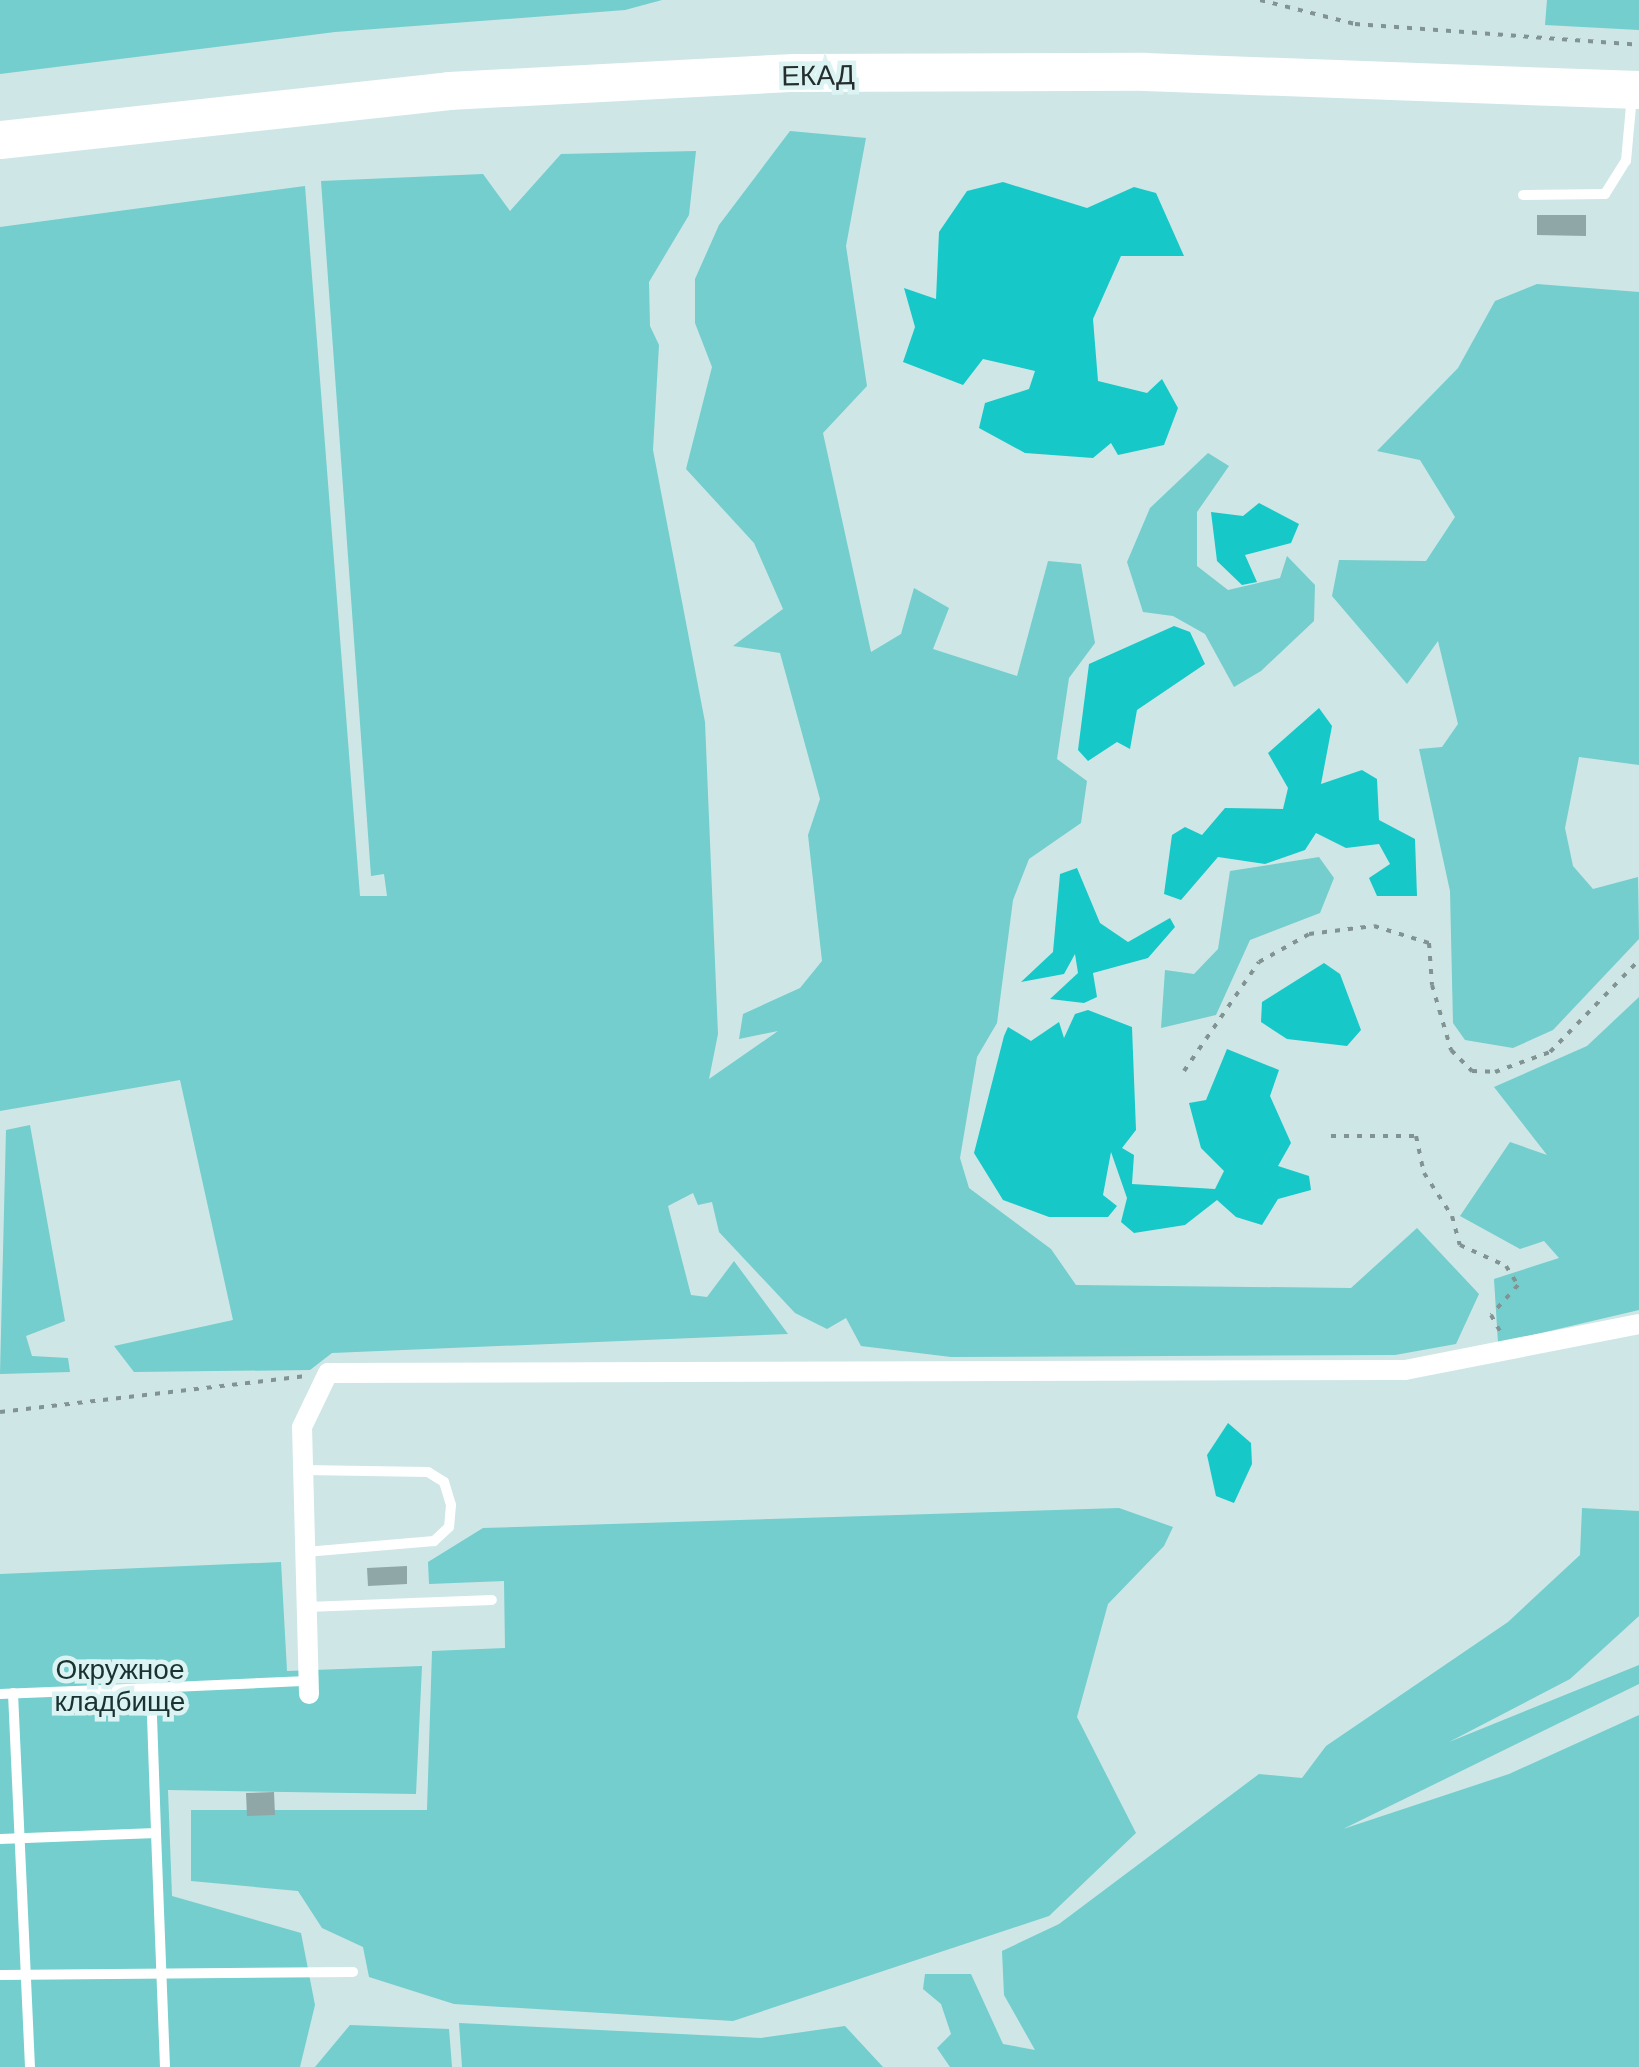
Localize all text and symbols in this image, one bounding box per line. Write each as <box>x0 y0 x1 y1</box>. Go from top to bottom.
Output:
street label: ЕКАД <box>781 57 855 91</box>
park label: Окружное кладбище <box>55 1651 185 1717</box>

